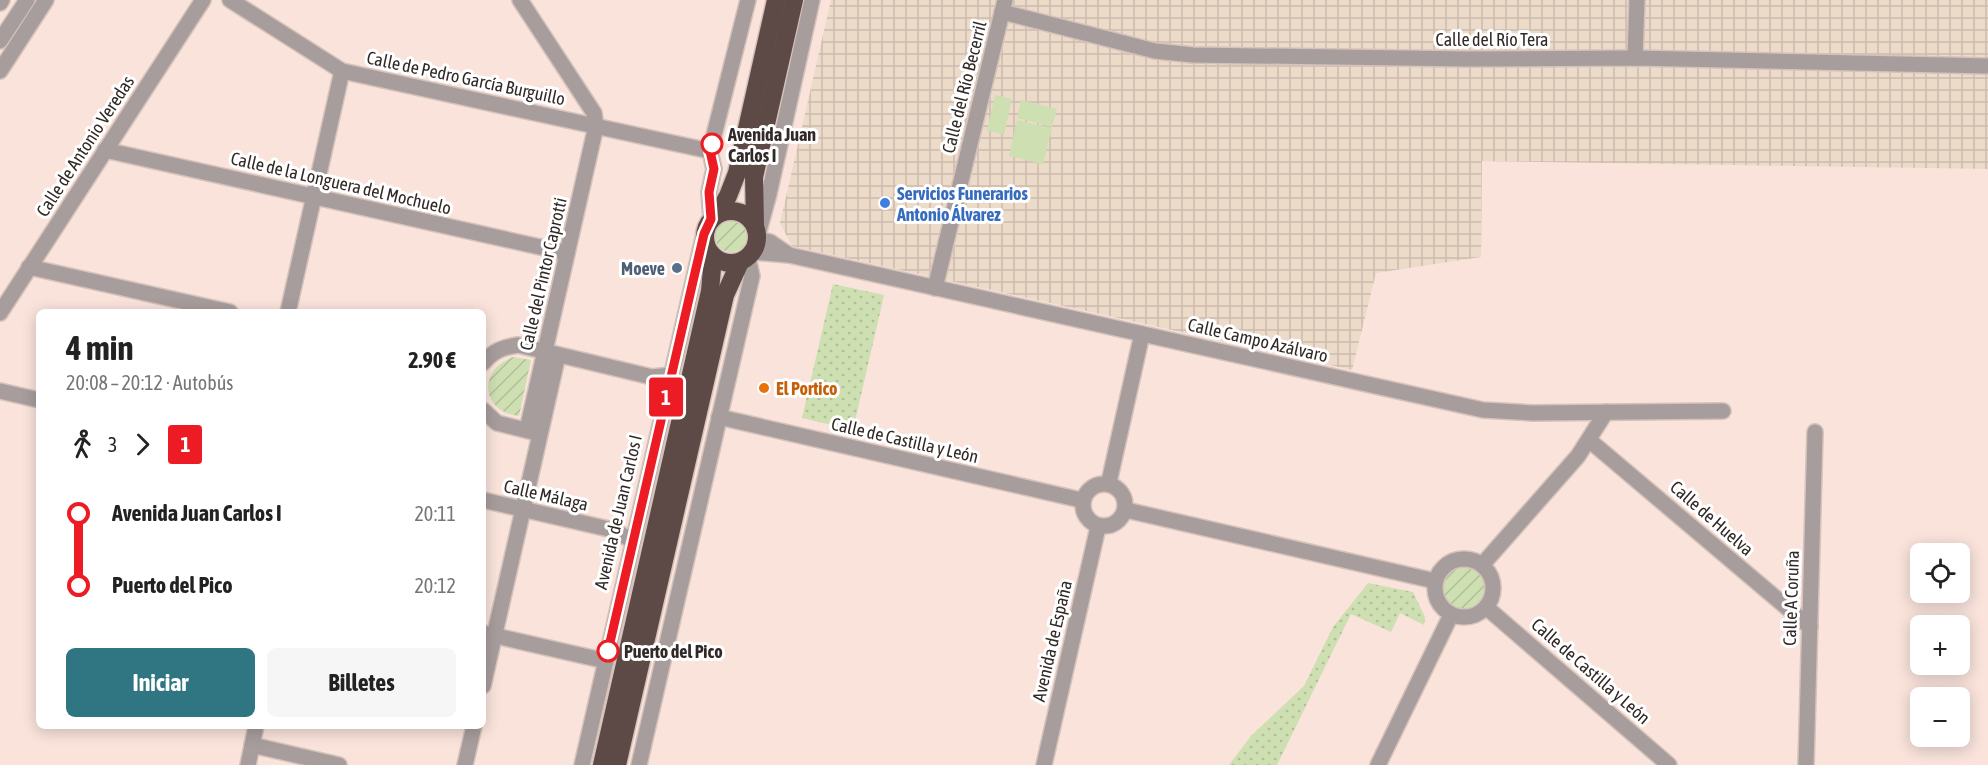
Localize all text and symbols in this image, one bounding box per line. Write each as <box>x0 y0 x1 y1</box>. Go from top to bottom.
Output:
street label: Calle del Río Becerril <box>937 19 991 155</box>
street label: Calle del Río Tera <box>1436 29 1548 50</box>
street label: Calle de Pedro García Burguillo <box>365 47 567 109</box>
street label: Calle de Antonio Veredas <box>32 72 138 220</box>
place label: Avenida Juan Carlos I <box>727 124 816 166</box>
marker: Avenida Juan Carlos I <box>701 133 723 155</box>
street label: Calle de la Longuera del Mochuelo <box>229 147 453 219</box>
place label: Servicios Funerarios Antonio Álvarez <box>896 183 1029 225</box>
street label: Calle del Pintor Caprotti <box>515 196 571 352</box>
marker: Servicios Funerarios Antonio Álvarez <box>878 196 892 210</box>
place label: Moeve <box>621 258 665 279</box>
marker: Moeve <box>670 261 684 275</box>
street label: Calle Campo Azálvaro <box>1186 314 1330 366</box>
text: 4 min <box>66 329 133 367</box>
text: 2.90 € <box>408 347 456 373</box>
text: 20:08 – 20:12 · Autobús <box>66 371 233 394</box>
line badge: 1 <box>646 378 686 416</box>
place label: El Portico <box>776 378 838 399</box>
marker: El Portico <box>757 381 771 395</box>
text: 1 <box>661 385 671 409</box>
street label: Calle de Castilla y León <box>829 413 981 467</box>
icon: walk <box>66 428 99 461</box>
icon: forward <box>126 428 159 461</box>
text: 1 <box>180 432 190 456</box>
text: 3 <box>108 433 117 456</box>
street label: Avenida de Juan Carlos I <box>590 433 646 591</box>
street label: Calle Málaga <box>502 475 590 515</box>
street label: Calle de Huelva <box>1666 476 1758 560</box>
text: Avenida Juan Carlos I <box>112 500 282 526</box>
text: 20:11 <box>414 502 456 525</box>
map controls <box>1910 543 1970 747</box>
button: locate <box>1910 543 1970 603</box>
street label: Calle A Coruña <box>1779 550 1803 646</box>
text: Puerto del Pico <box>112 572 233 598</box>
text: 20:12 <box>414 574 456 597</box>
street label: Avenida de España <box>1028 578 1076 704</box>
street label: Calle de Castilla y León <box>1527 614 1655 728</box>
button: + <box>1910 615 1970 675</box>
marker: Puerto del Pico <box>597 640 619 662</box>
place label: Puerto del Pico <box>624 641 723 662</box>
button: Iniciar <box>66 648 255 717</box>
button: Billetes <box>267 648 456 717</box>
button: − <box>1910 687 1970 747</box>

